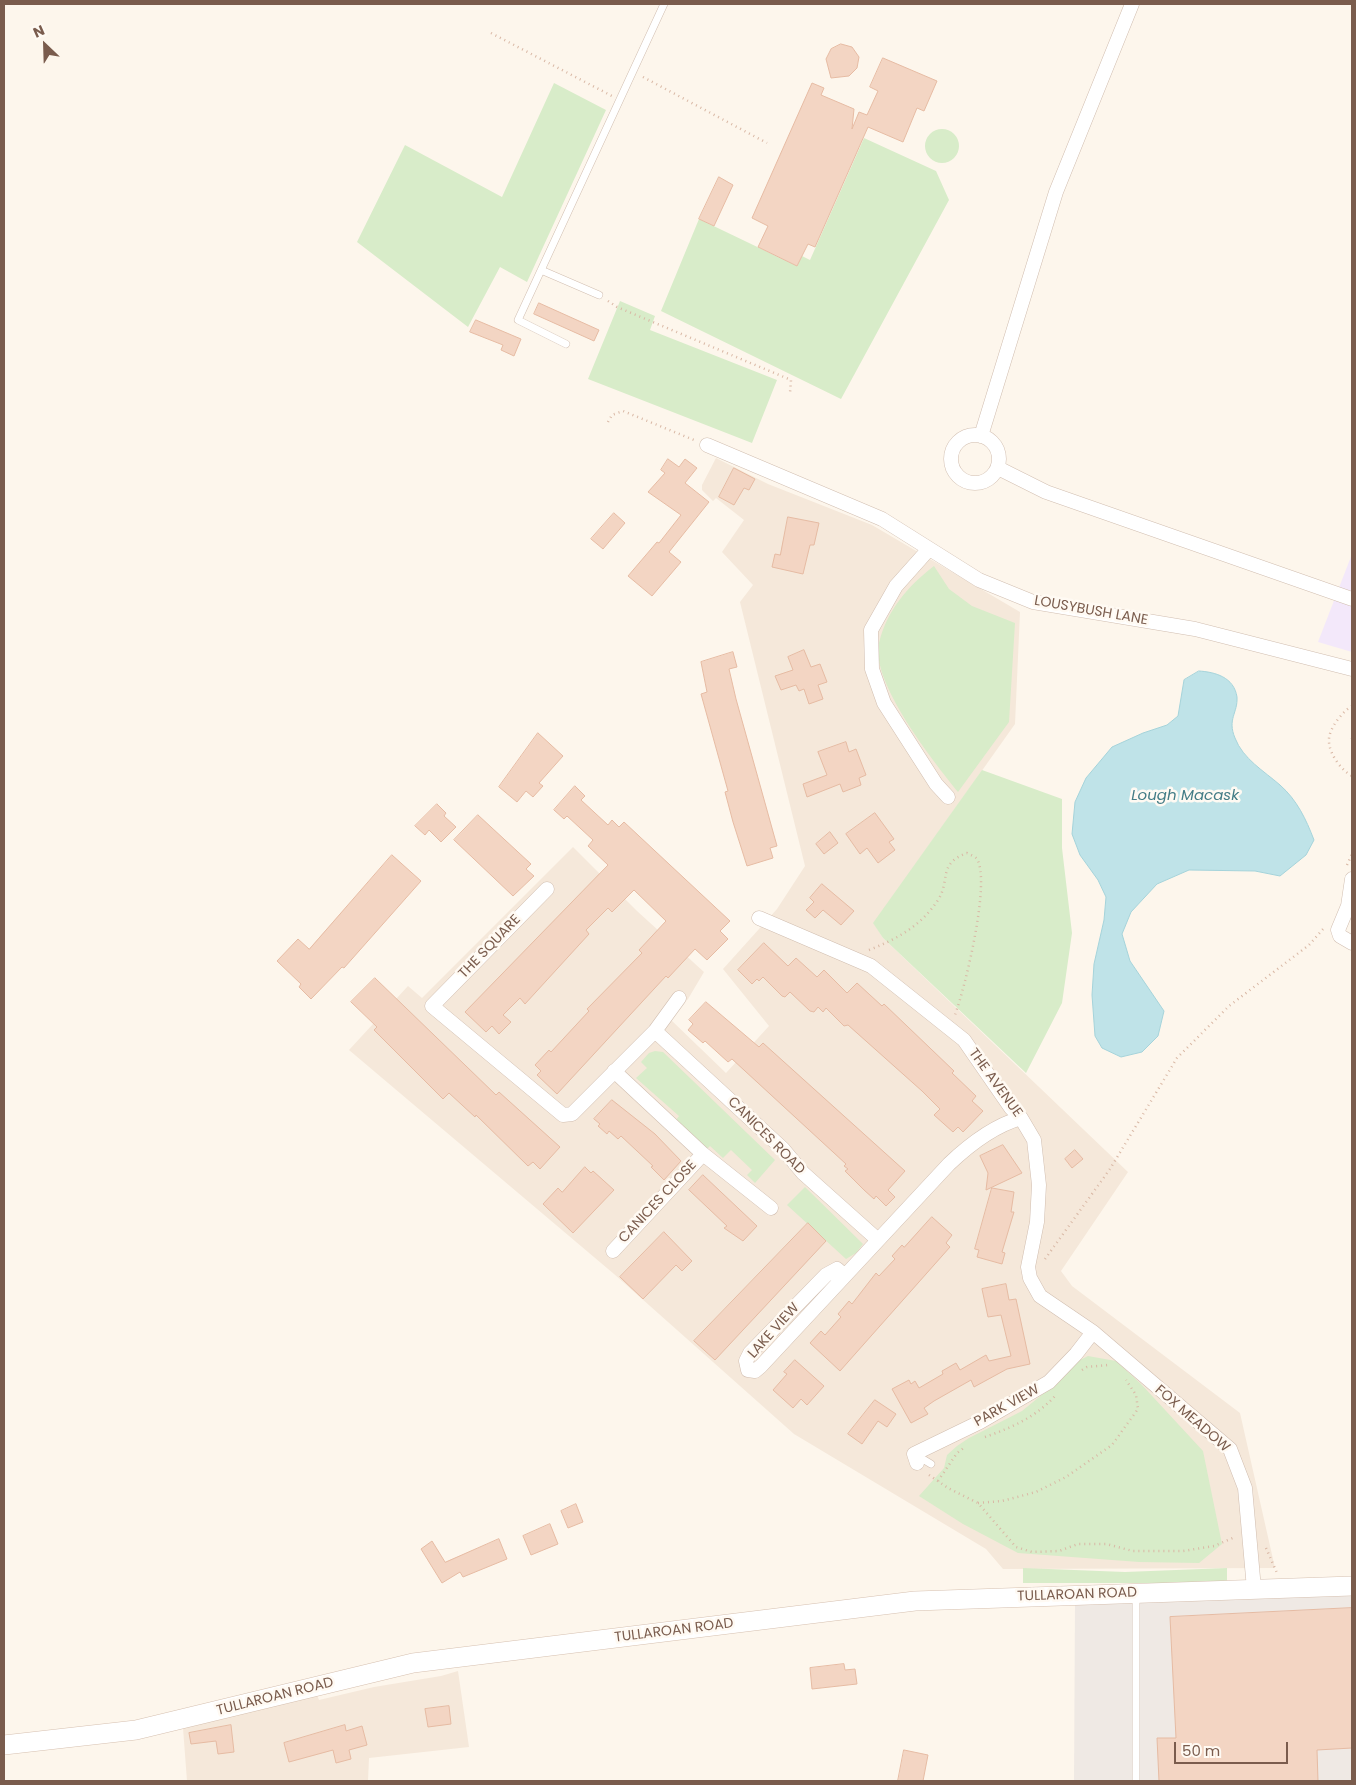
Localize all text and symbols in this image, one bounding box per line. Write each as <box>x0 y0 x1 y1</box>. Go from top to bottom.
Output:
north arrow <box>20 20 70 70</box>
text: N <box>30 20 48 43</box>
street label: LOUSYBUSH LANE <box>1033 593 1149 629</box>
water label: Lough Macask <box>1131 787 1239 805</box>
street label: THE SQUARE <box>455 912 525 982</box>
street label: THE AVENUE <box>964 1045 1026 1121</box>
street label: CANICES ROAD <box>724 1094 808 1178</box>
street label: CANICES CLOSE <box>615 1157 701 1247</box>
street label: LAKE VIEW <box>745 1300 803 1362</box>
street label: PARK VIEW <box>971 1381 1043 1431</box>
street label: FOX MEADOW <box>1151 1382 1233 1456</box>
street label: TULLAROAN ROAD <box>1017 1585 1137 1605</box>
street label: TULLAROAN ROAD <box>613 1615 735 1647</box>
street label: TULLAROAN ROAD <box>215 1674 335 1720</box>
scale bar <box>1176 1732 1290 1764</box>
text: 50 m <box>1182 1740 1220 1761</box>

